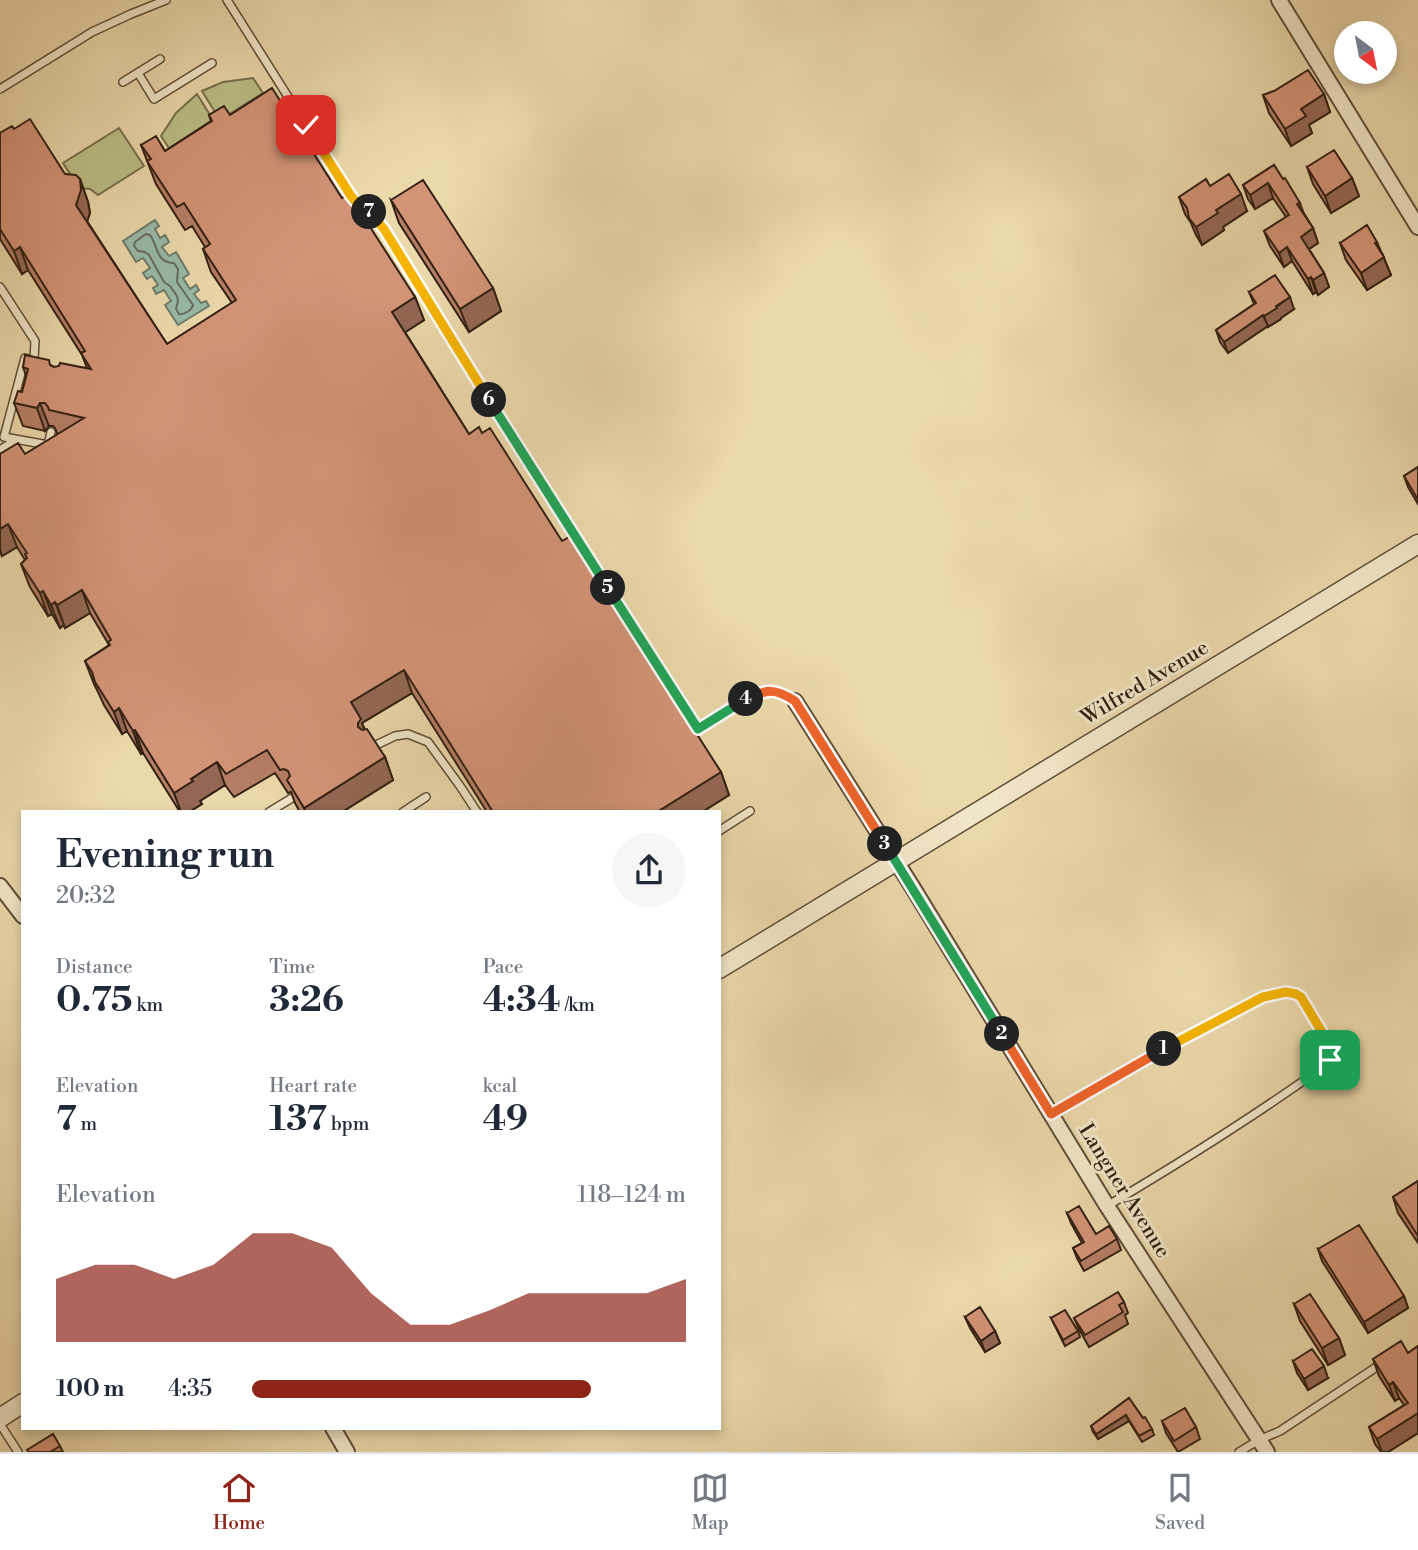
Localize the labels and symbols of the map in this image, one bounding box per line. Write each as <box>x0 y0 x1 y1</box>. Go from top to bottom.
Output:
north arrow <box>1334 21 1396 84</box>
pin <box>276 95 336 155</box>
pin: 7 <box>352 194 386 230</box>
pin: 6 <box>472 382 506 418</box>
pin: 5 <box>590 570 626 606</box>
street label: Wilfred Avenue <box>1076 635 1213 732</box>
pin: 4 <box>728 682 764 716</box>
pin: 3 <box>868 826 903 862</box>
pin: 2 <box>984 1016 1020 1052</box>
pin <box>1300 1030 1360 1090</box>
pin: 1 <box>1146 1032 1182 1066</box>
street label: Langner Avenue <box>1072 1119 1176 1263</box>

